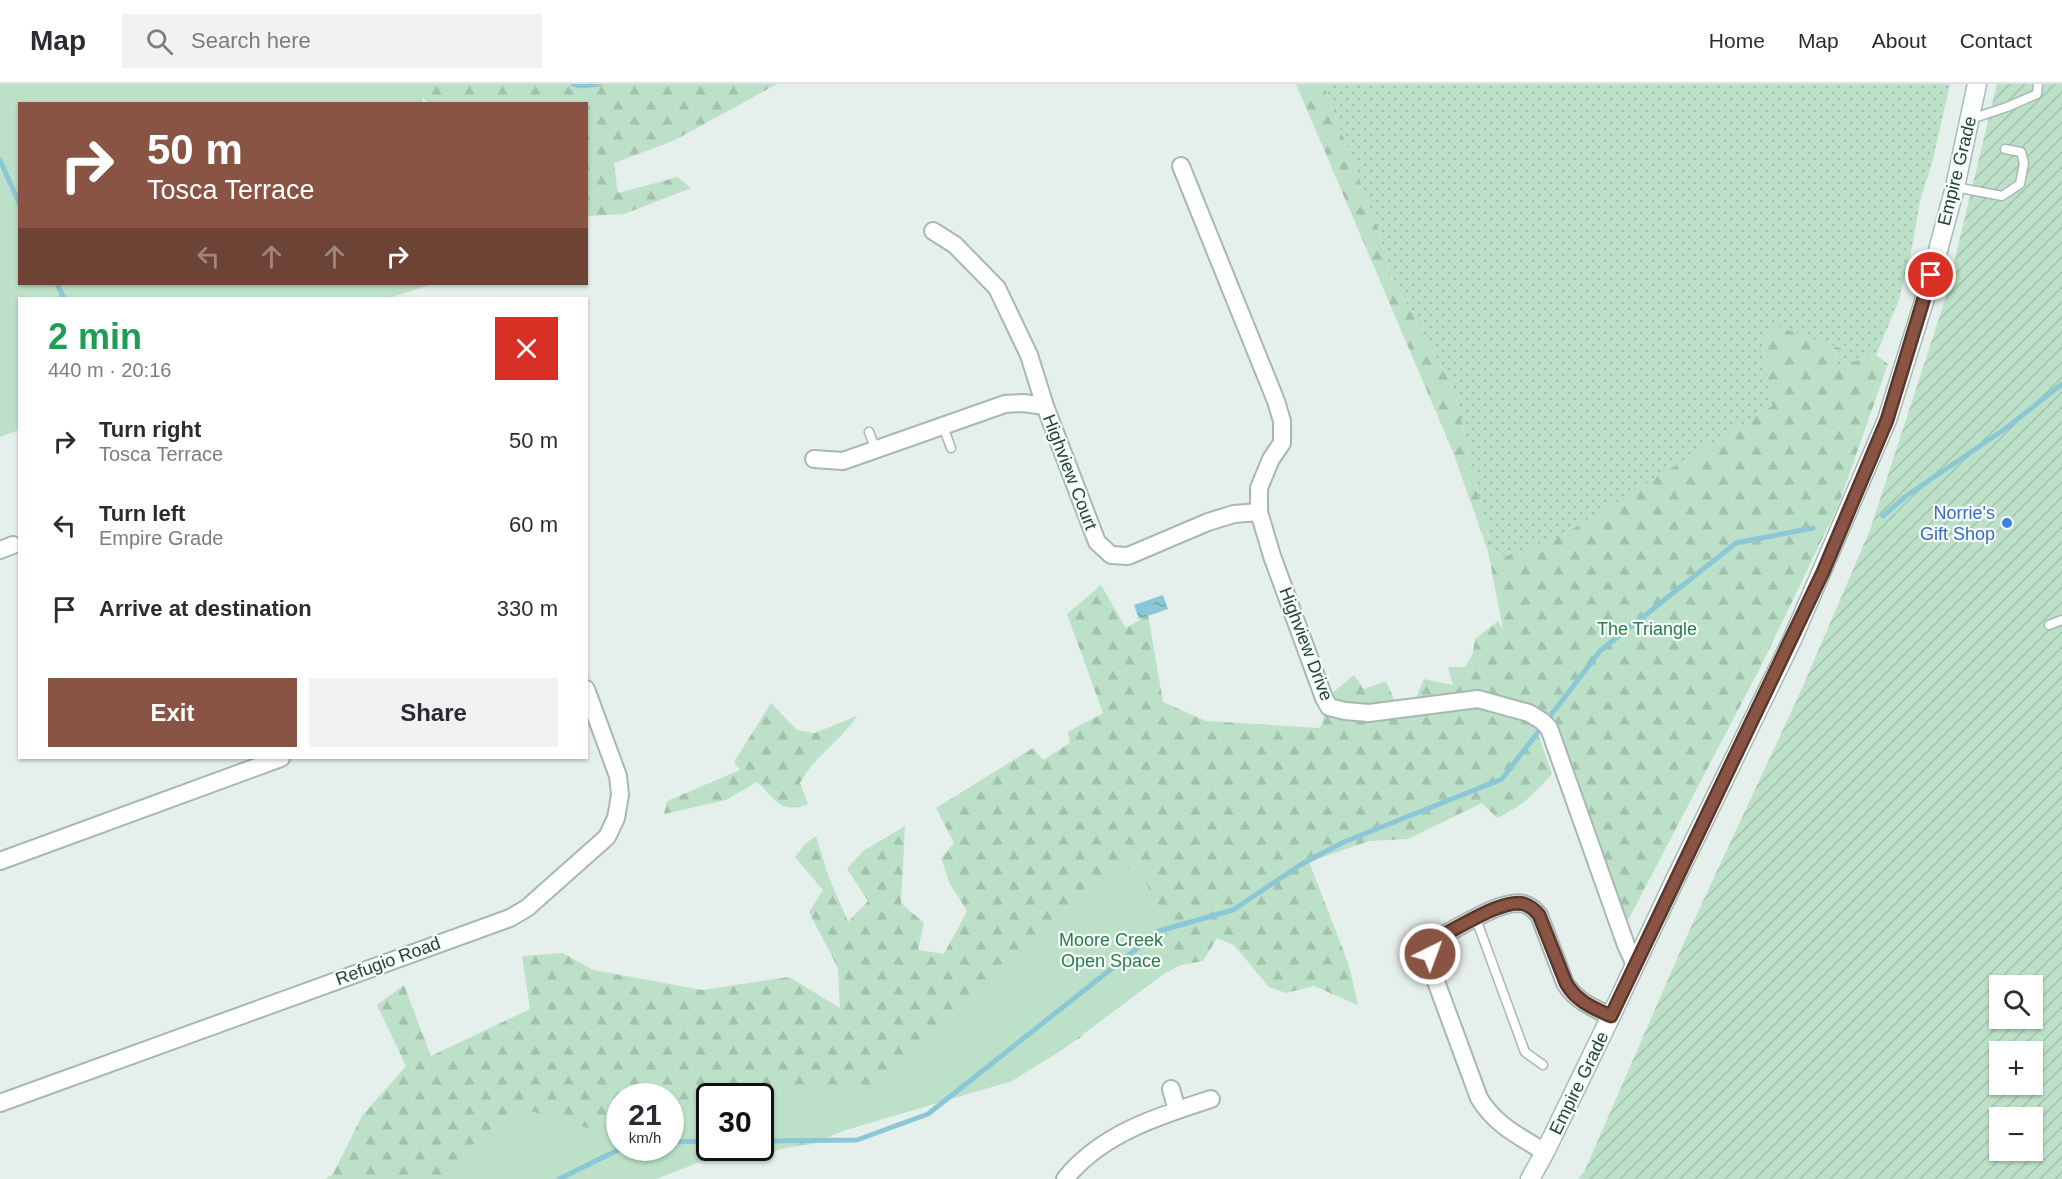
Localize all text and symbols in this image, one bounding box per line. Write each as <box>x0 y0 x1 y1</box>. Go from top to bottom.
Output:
search box <box>122 14 542 68</box>
text: Map <box>30 25 86 56</box>
icon: search <box>143 25 176 58</box>
text: Search here <box>191 28 311 53</box>
text: Home <box>1709 29 1765 52</box>
text: Map <box>1798 29 1839 52</box>
text: About <box>1872 29 1927 52</box>
text: Contact <box>1960 29 2032 52</box>
street label: Empire Grade <box>1934 114 1980 228</box>
icon: right <box>48 126 126 204</box>
text: 50 m <box>147 126 243 173</box>
text: Tosca Terrace <box>147 175 315 205</box>
icon: left <box>192 240 225 273</box>
icon: ahead <box>255 240 288 273</box>
icon: ahead <box>318 240 351 273</box>
icon: right <box>381 240 414 273</box>
pin <box>1905 249 1956 300</box>
icon: arrive <box>1914 258 1947 291</box>
text: 2 min <box>48 316 142 357</box>
button: close <box>495 317 558 380</box>
text: 440 m · 20:16 <box>48 359 171 381</box>
street label: Highview Court <box>1039 411 1101 533</box>
text: Turn right <box>99 417 201 442</box>
icon: right <box>48 425 81 458</box>
text: 50 m <box>509 428 558 453</box>
text: Tosca Terrace <box>99 443 223 465</box>
text: Turn left <box>99 501 185 526</box>
place label: Norrie's Gift Shop <box>1920 503 1995 544</box>
icon: left <box>48 509 81 542</box>
text: 60 m <box>509 512 558 537</box>
marker: Norrie's Gift Shop <box>2000 516 2014 530</box>
text: Empire Grade <box>99 527 224 549</box>
street label: Highview Drive <box>1275 584 1337 704</box>
icon: arrive <box>48 593 81 626</box>
text: Arrive at destination <box>99 596 312 621</box>
text: 330 m <box>497 596 558 621</box>
park label: The Triangle <box>1597 619 1697 639</box>
button: Exit <box>48 678 297 747</box>
button: Share <box>309 678 558 747</box>
position arrow <box>1398 922 1462 986</box>
park label: Moore Creek Open Space <box>1059 930 1164 971</box>
street label: Refugio Road <box>333 933 443 989</box>
map controls <box>1989 975 2043 1161</box>
button: search <box>1989 975 2043 1029</box>
street label: Empire Grade <box>1545 1028 1613 1138</box>
button: + <box>1989 1041 2043 1095</box>
speed limit sign: 30 <box>696 1083 774 1161</box>
text: 21 <box>628 1098 662 1131</box>
button: − <box>1989 1107 2043 1161</box>
text: km/h <box>629 1129 661 1146</box>

